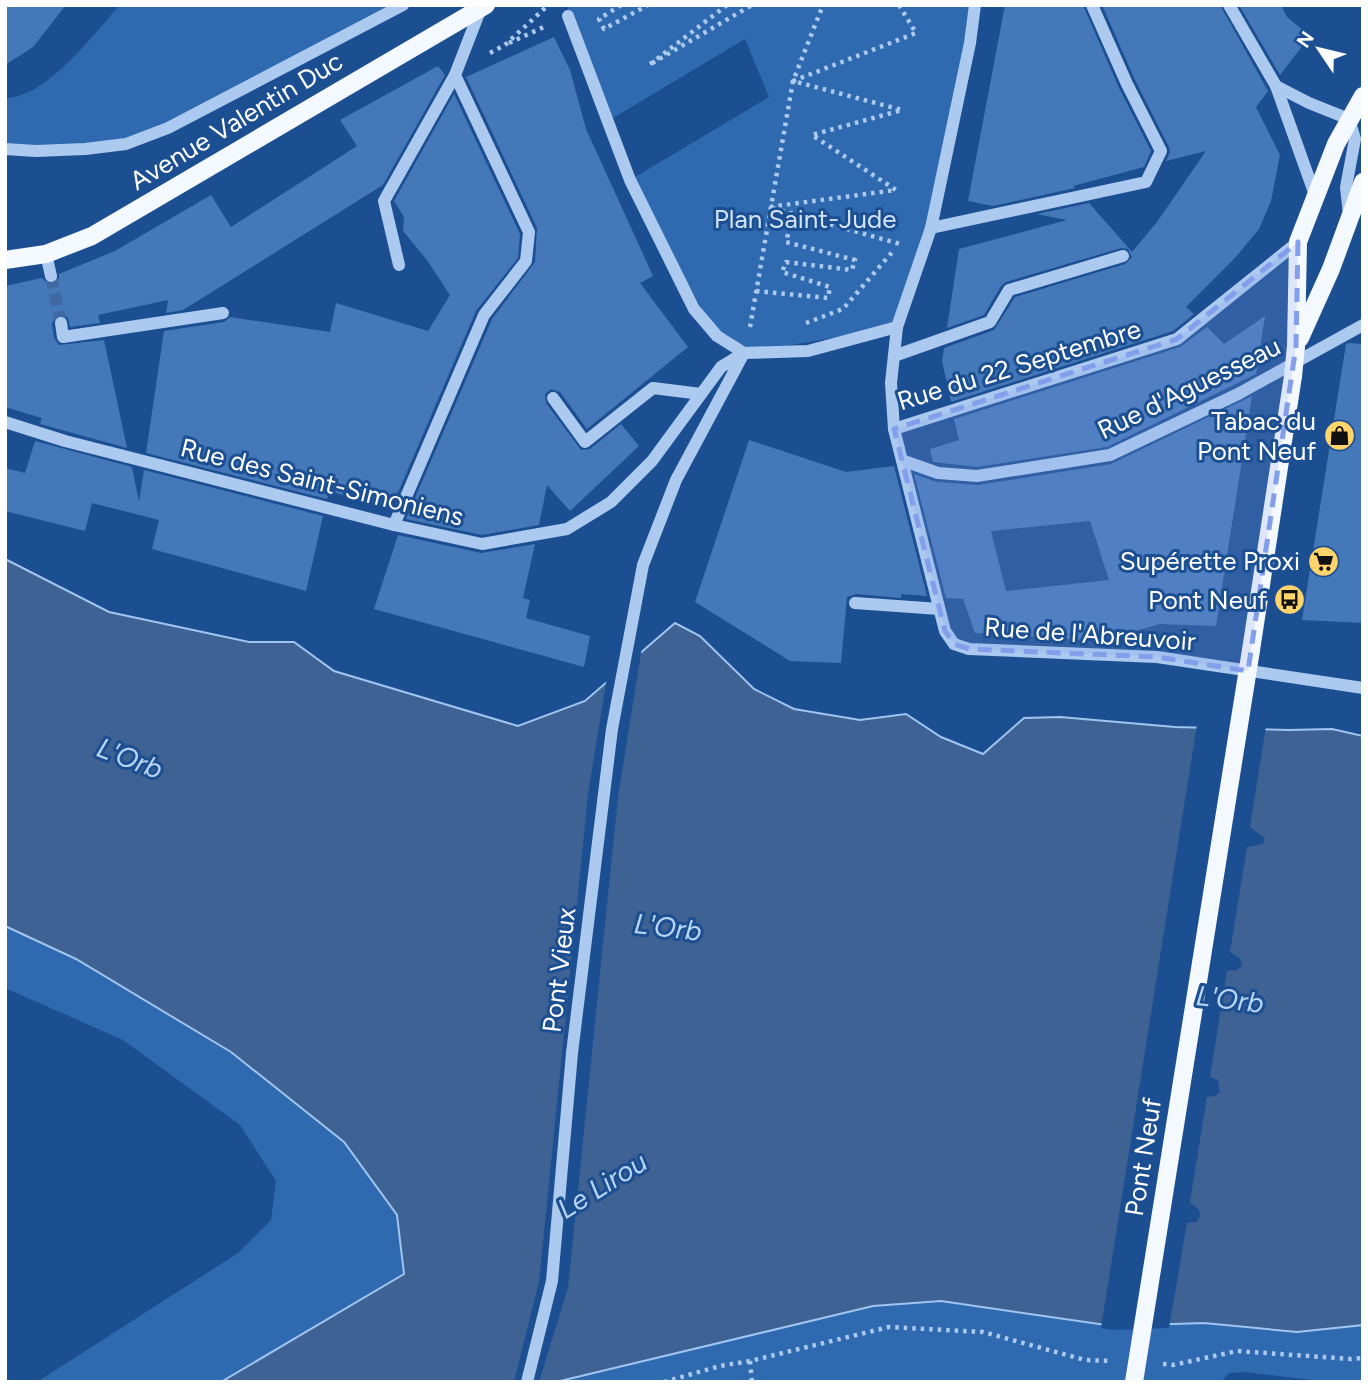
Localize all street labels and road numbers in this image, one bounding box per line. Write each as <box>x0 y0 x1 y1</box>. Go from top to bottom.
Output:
street label: Avenue Valentin Duc <box>124 45 348 197</box>
street label: Rue du 22 Septembre <box>893 313 1145 417</box>
street label: Rue d'Aguesseau <box>1092 330 1286 446</box>
street label: Rue des Saint-Simoniens <box>177 431 467 533</box>
street label: Rue de l'Abreuvoir <box>983 611 1197 657</box>
street label: Pont Vieux <box>535 905 583 1034</box>
street label: Pont Neuf <box>1118 1095 1168 1218</box>

